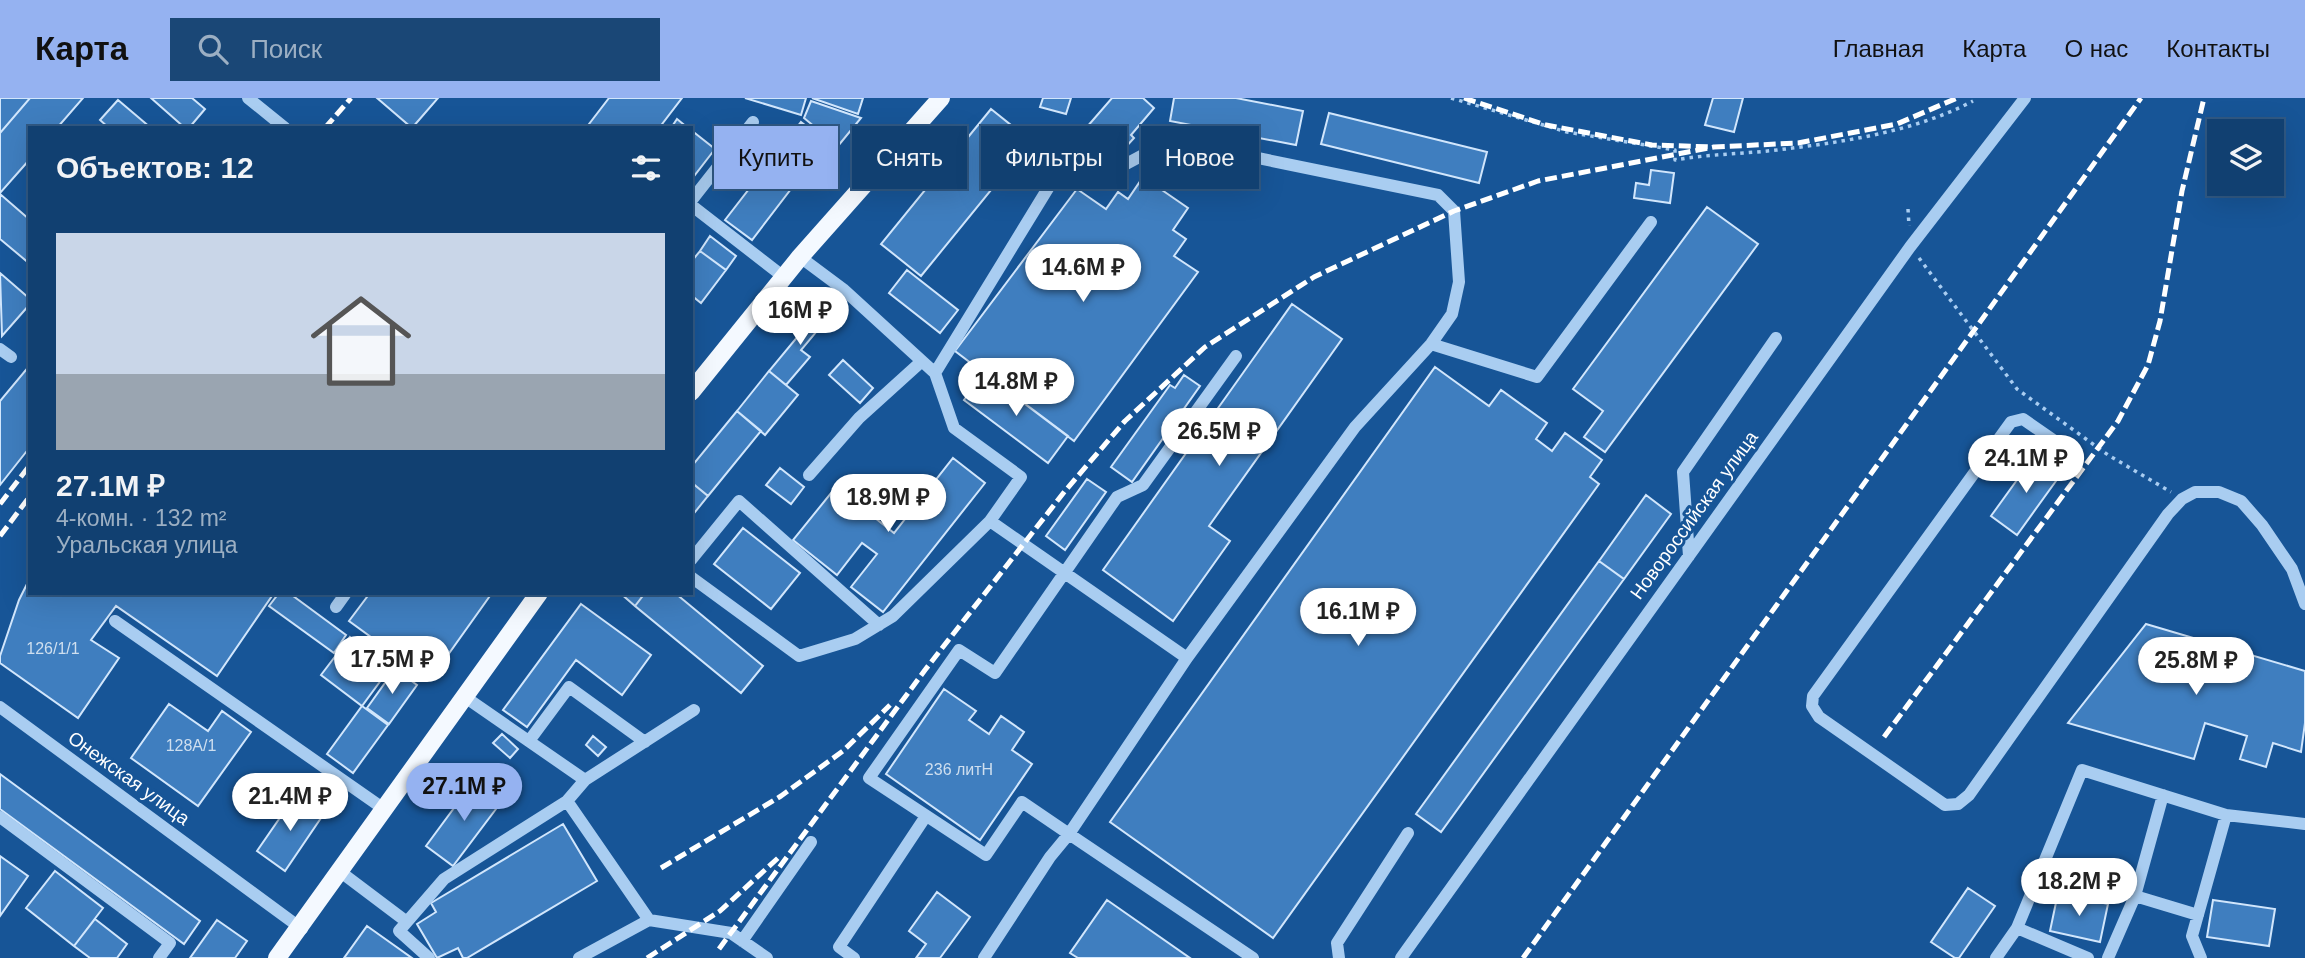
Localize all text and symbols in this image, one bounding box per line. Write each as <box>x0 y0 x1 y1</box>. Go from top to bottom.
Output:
search box <box>170 18 660 81</box>
text: Карта <box>35 30 128 67</box>
icon: search <box>194 30 232 68</box>
text: Поиск <box>250 34 322 64</box>
text: Главная <box>1833 35 1924 62</box>
text: Карта <box>1962 35 2026 62</box>
text: О нас <box>2064 35 2128 62</box>
text: Контакты <box>2166 35 2270 62</box>
map controls <box>2207 119 2284 196</box>
button: layers <box>2207 119 2284 196</box>
chip: Купить <box>714 126 838 189</box>
chip: Снять <box>852 126 967 189</box>
chip: Фильтры <box>981 126 1127 189</box>
chip: Новое <box>1141 126 1259 189</box>
icon: filters <box>627 149 665 187</box>
text: Объектов: 12 <box>56 151 254 184</box>
pin: 14.6M ₽ <box>1018 244 1148 304</box>
text: 14.6M ₽ <box>1041 254 1125 280</box>
icon: home <box>298 278 424 404</box>
pin: 16M ₽ <box>751 288 849 347</box>
text: 16M ₽ <box>768 297 832 323</box>
pin: 14.8M ₽ <box>951 358 1081 418</box>
text: 14.8M ₽ <box>974 368 1058 394</box>
pin: 26.5M ₽ <box>1154 408 1284 468</box>
text: 26.5M ₽ <box>1177 418 1261 444</box>
street label: Новороссийская улица <box>1626 426 1762 603</box>
pin: 24.1M ₽ <box>1961 436 2091 495</box>
text: 24.1M ₽ <box>1984 445 2068 471</box>
text: 27.1M ₽ <box>56 469 165 502</box>
pin: 18.9M ₽ <box>823 474 953 534</box>
text: 18.9M ₽ <box>846 484 930 510</box>
text: 4-комн. · 132 m² <box>56 505 227 531</box>
text: Уральская улица <box>56 532 238 558</box>
pin: 16.1M ₽ <box>1293 588 1423 648</box>
text: 16.1M ₽ <box>1316 598 1400 624</box>
pin: 17.5M ₽ <box>327 636 457 696</box>
pin: 25.8M ₽ <box>2131 638 2261 697</box>
house number: 126/1/1 <box>26 640 80 657</box>
text: 17.5M ₽ <box>350 646 434 672</box>
text: 25.8M ₽ <box>2154 647 2238 673</box>
street label: Онежская улица <box>64 727 194 829</box>
house number: 128А/1 <box>166 737 216 754</box>
house number: 236 литН <box>925 761 993 778</box>
pin: 27.1M ₽ <box>399 764 529 823</box>
text: 27.1M ₽ <box>422 773 506 799</box>
pin: 21.4M ₽ <box>225 774 355 833</box>
text: 21.4M ₽ <box>248 783 332 809</box>
pin: 18.2M ₽ <box>2014 858 2144 918</box>
text: 18.2M ₽ <box>2037 868 2121 894</box>

